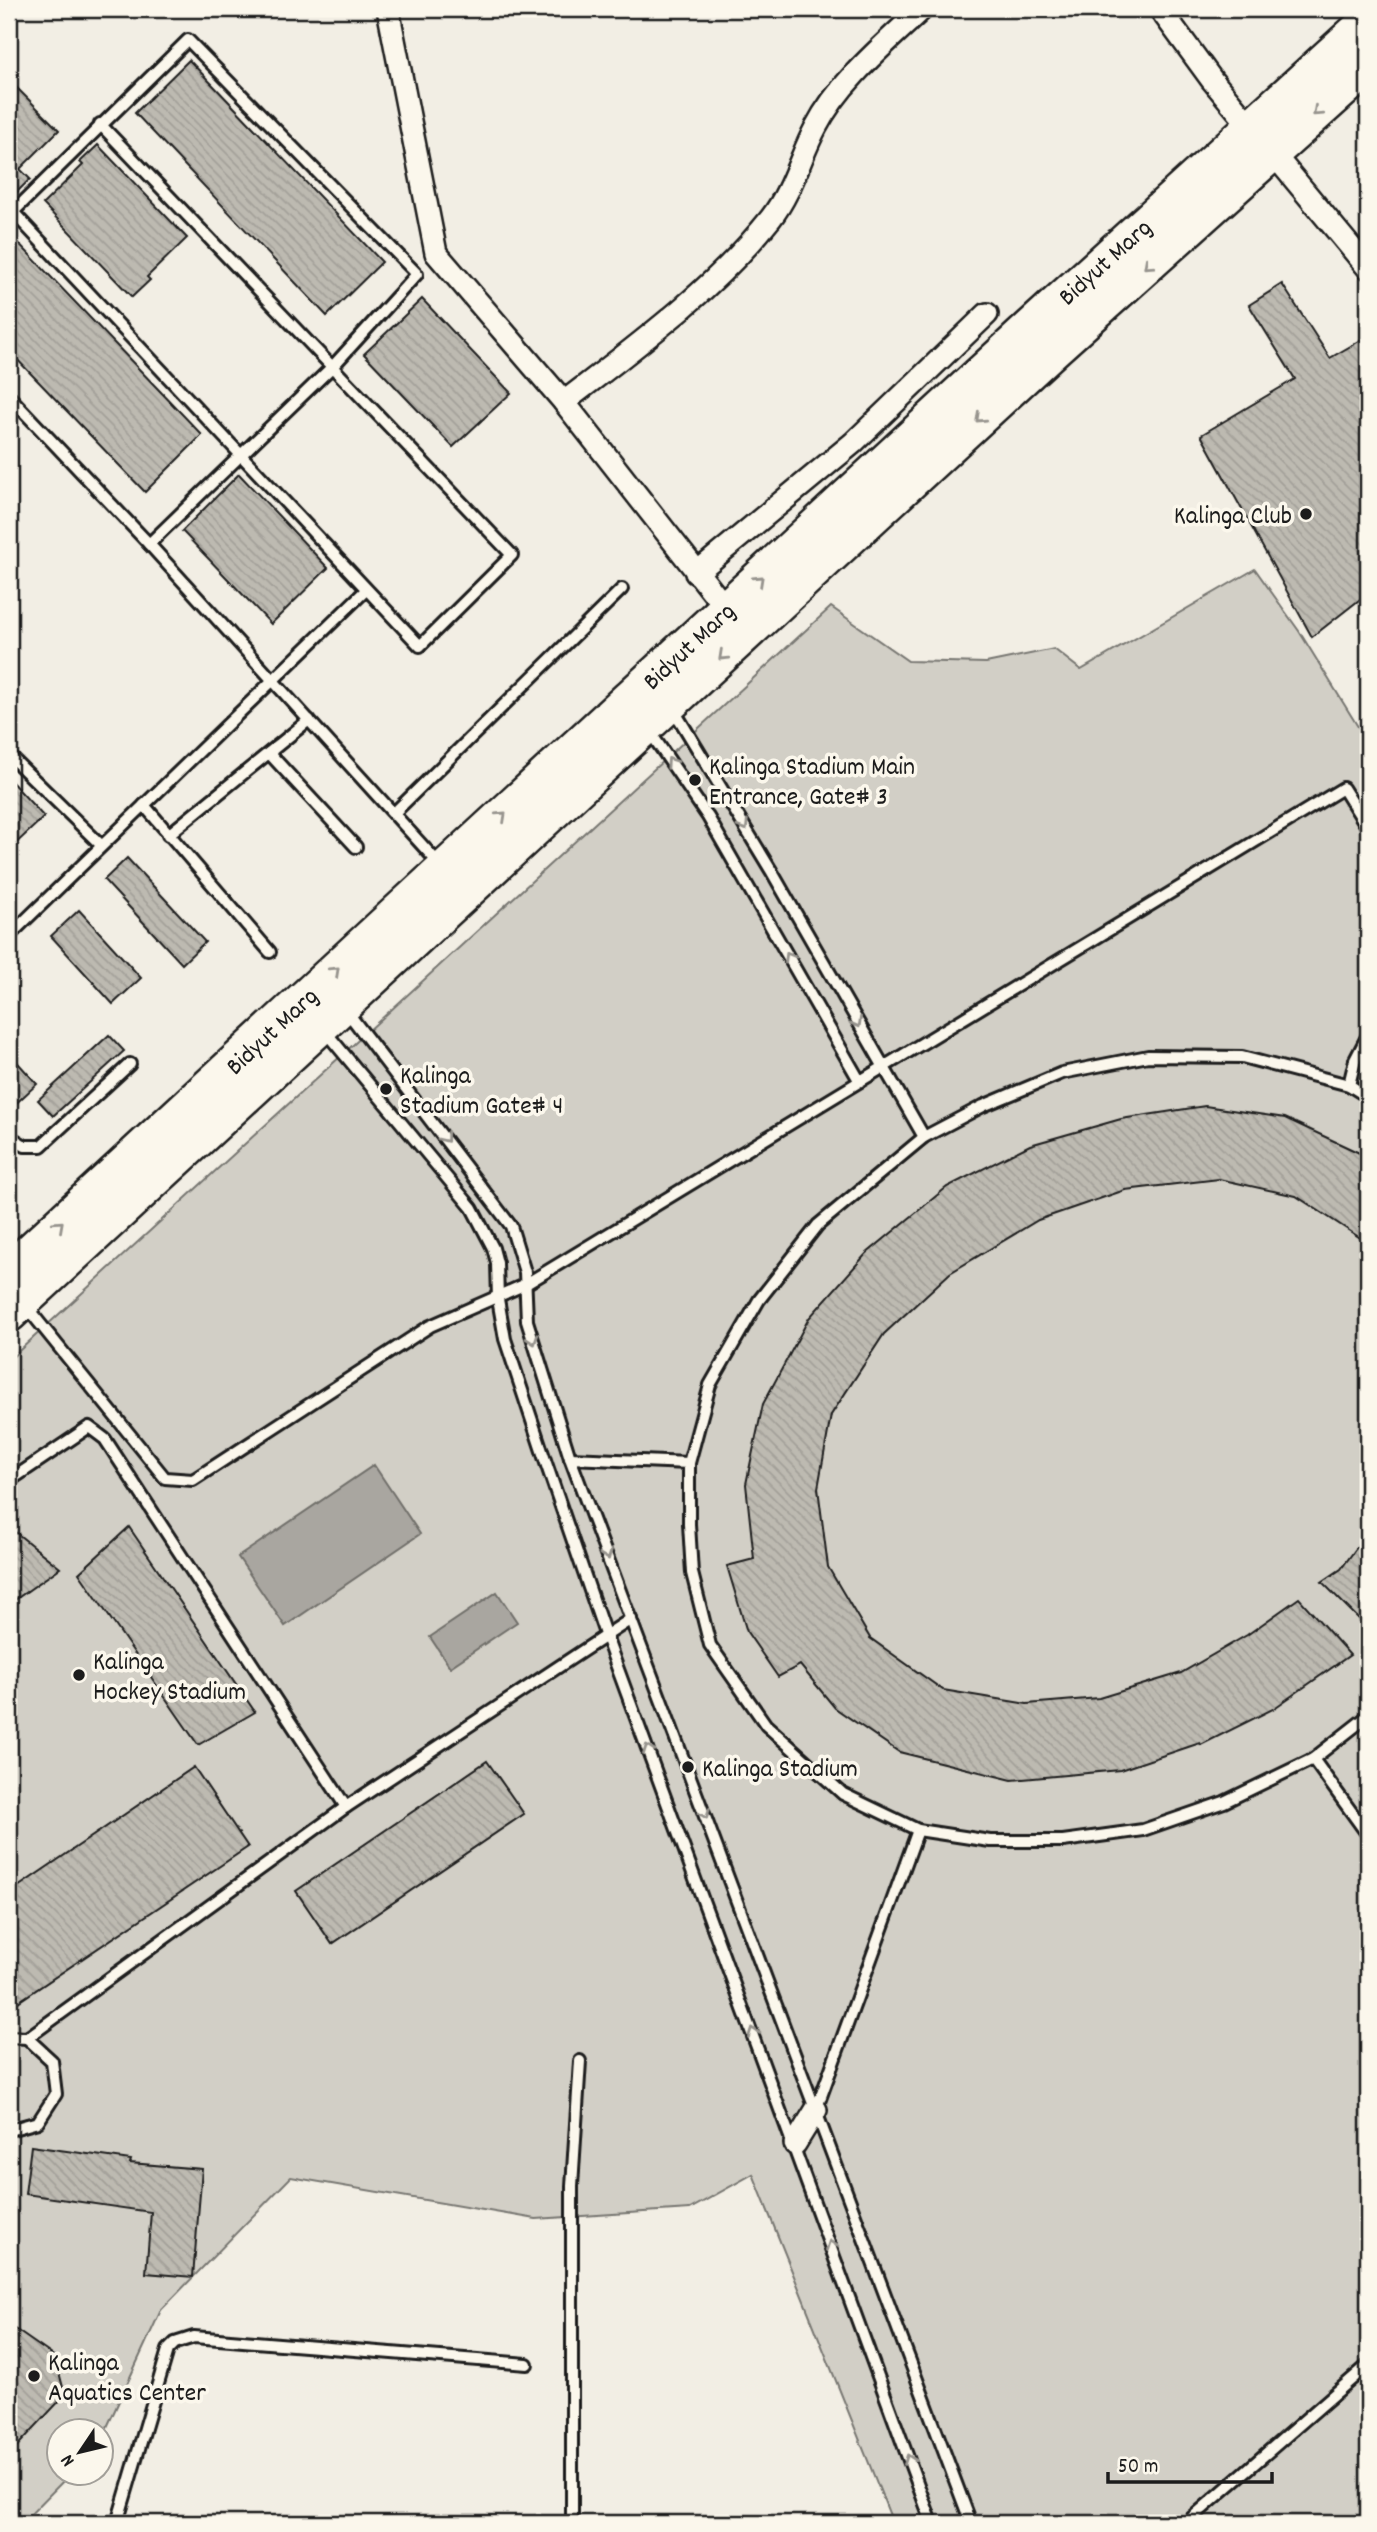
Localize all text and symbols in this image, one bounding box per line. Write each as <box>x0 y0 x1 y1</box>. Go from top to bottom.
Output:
one-way arrow <box>1312 104 1325 116</box>
street label: Bidyut Marg <box>1051 211 1161 316</box>
one-way arrow <box>1143 257 1156 269</box>
one-way arrow <box>975 410 988 423</box>
place label: Kalinga Club <box>1174 499 1292 536</box>
marker: Kalinga Club <box>1298 506 1314 522</box>
one-way arrow <box>751 575 764 588</box>
street label: Bidyut Marg <box>636 595 745 700</box>
one-way arrow <box>718 648 731 660</box>
place label: Kalinga Stadium Main Entrance, Gate# 3 <box>709 750 915 817</box>
one-way arrow <box>666 757 679 770</box>
marker: Kalinga Stadium Main Entrance, Gate# 3 <box>687 772 703 788</box>
one-way arrow <box>494 812 507 825</box>
one-way arrow <box>736 818 749 831</box>
one-way arrow <box>784 952 797 964</box>
one-way arrow <box>326 966 339 979</box>
street label: Bidyut Marg <box>219 980 328 1085</box>
one-way arrow <box>849 1016 862 1028</box>
place label: Kalinga Stadium Gate# 4 <box>400 1059 563 1126</box>
marker: Kalinga Stadium Gate# 4 <box>378 1081 394 1097</box>
one-way arrow <box>437 1130 449 1143</box>
one-way arrow <box>51 1220 64 1233</box>
one-way arrow <box>525 1334 540 1346</box>
one-way arrow <box>599 1549 613 1561</box>
place label: Kalinga Hockey Stadium <box>93 1645 246 1712</box>
marker: Kalinga Hockey Stadium <box>71 1667 87 1683</box>
one-way arrow <box>642 1744 656 1756</box>
place label: Kalinga Stadium <box>702 1752 858 1789</box>
marker: Kalinga Stadium <box>680 1759 696 1775</box>
one-way arrow <box>696 1808 710 1820</box>
one-way arrow <box>747 2026 761 2038</box>
one-way arrow <box>826 2240 840 2252</box>
place label: Kalinga Aquatics Center <box>48 2346 206 2413</box>
marker: Kalinga Aquatics Center <box>26 2368 42 2384</box>
north arrow <box>46 2416 116 2486</box>
scale bar <box>1108 2441 1272 2485</box>
text: N <box>55 2448 83 2471</box>
text: 50 m <box>1118 2453 1158 2483</box>
one-way arrow <box>903 2454 917 2466</box>

